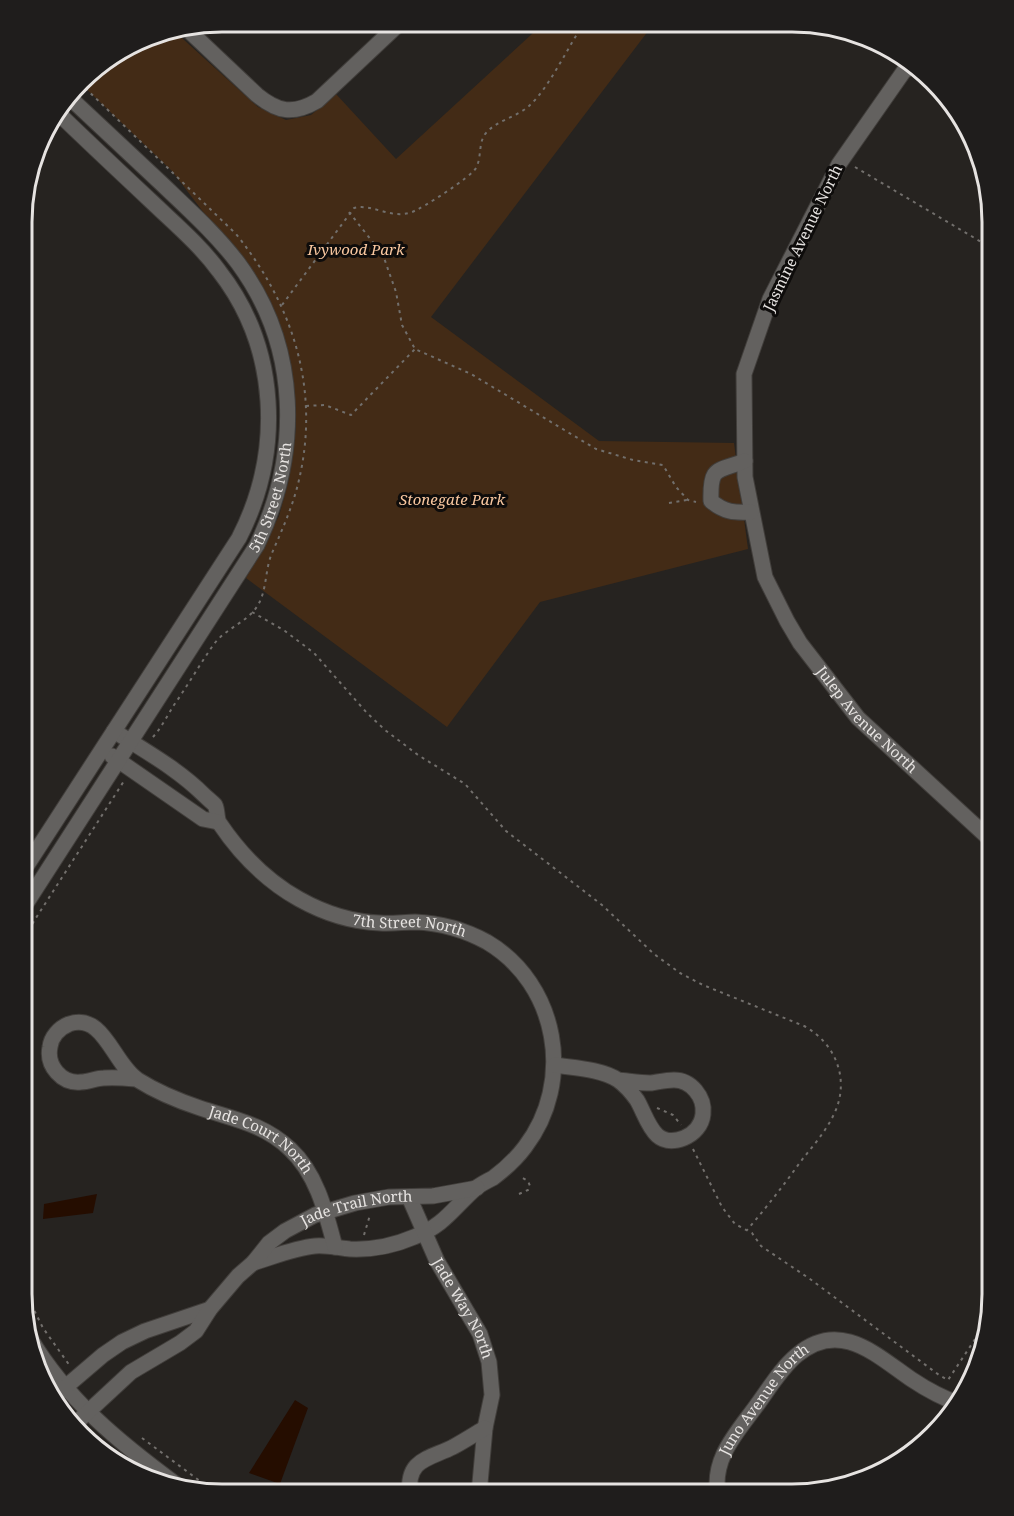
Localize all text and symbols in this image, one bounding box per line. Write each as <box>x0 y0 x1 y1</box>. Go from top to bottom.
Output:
street label: Jasmine Avenue North <box>757 161 847 315</box>
park label: Ivywood Park <box>306 239 405 259</box>
street label: 5th Street North <box>244 441 295 556</box>
park label: Stonegate Park <box>399 489 505 509</box>
street label: Julep Avenue North <box>812 661 923 777</box>
street label: 7th Street North <box>351 909 470 941</box>
street label: Jade Court North <box>206 1100 318 1178</box>
street label: Jade Trail North <box>296 1185 413 1231</box>
street label: Jade Way North <box>428 1253 498 1361</box>
street label: Juno Avenue North <box>713 1338 813 1459</box>

